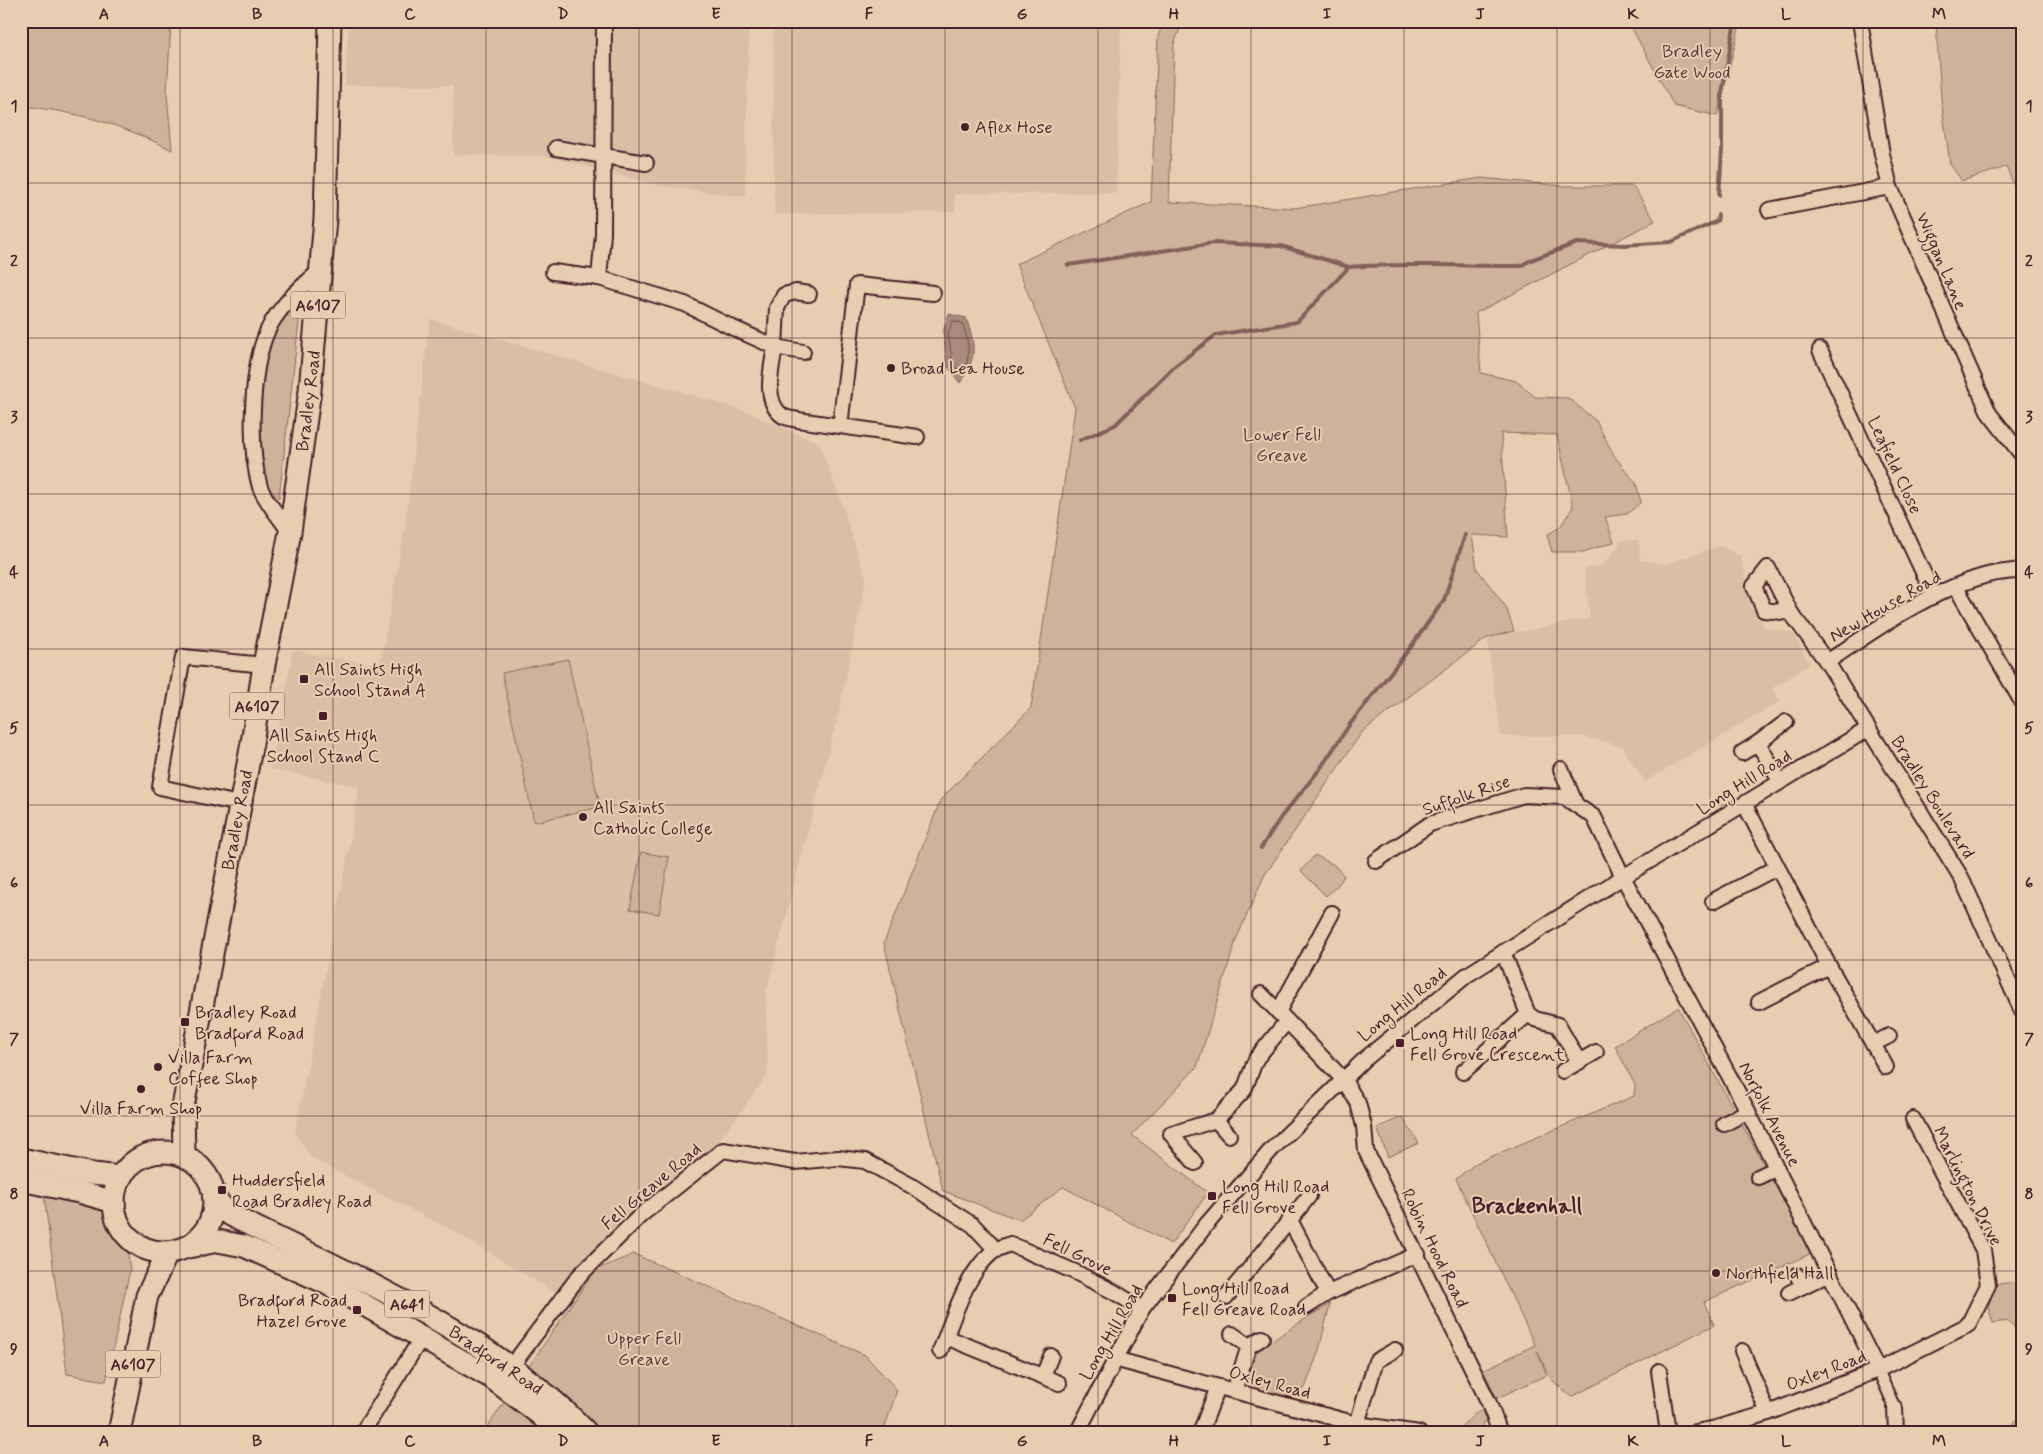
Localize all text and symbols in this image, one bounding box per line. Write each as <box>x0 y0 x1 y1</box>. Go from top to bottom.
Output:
text: A <box>99 4 109 25</box>
text: B <box>252 4 262 25</box>
text: C <box>404 4 416 25</box>
text: D <box>557 4 569 25</box>
text: E <box>711 4 721 25</box>
text: F <box>865 4 874 25</box>
text: G <box>1017 4 1028 25</box>
text: H <box>1169 4 1180 25</box>
text: I <box>1323 4 1332 25</box>
text: J <box>1475 4 1485 25</box>
text: K <box>1627 4 1639 25</box>
text: L <box>1781 4 1792 25</box>
text: M <box>1932 4 1946 25</box>
park label: Bradley Gate Wood <box>1654 40 1730 85</box>
text: 1 <box>10 96 18 117</box>
text: 1 <box>2025 96 2033 117</box>
place label: Aflex Hose <box>975 116 1053 140</box>
marker: Aflex Hose <box>959 121 971 133</box>
street label: Wiggan Lane <box>1908 209 1972 315</box>
text: 2 <box>10 251 18 272</box>
text: 2 <box>2025 251 2033 272</box>
road number: A6107 <box>290 292 346 318</box>
street label: Bradley Road <box>291 349 327 453</box>
place label: Broad Lea House <box>901 357 1025 381</box>
marker: Broad Lea House <box>885 362 897 374</box>
text: 3 <box>10 407 18 428</box>
text: 3 <box>2025 407 2033 428</box>
street label: Leafield Close <box>1861 413 1927 518</box>
park label: Lower Fell Greave <box>1243 423 1321 468</box>
text: 4 <box>9 562 19 583</box>
text: 4 <box>2024 562 2034 583</box>
street label: New House Road <box>1825 565 1946 649</box>
place label: All Saints High School Stand A <box>314 658 426 703</box>
marker: All Saints High School Stand A <box>298 673 310 685</box>
road number: A6107 <box>230 692 284 719</box>
marker: All Saints High School Stand C <box>317 710 329 722</box>
text: 5 <box>9 718 19 739</box>
text: 5 <box>2024 718 2034 739</box>
place label: All Saints High School Stand C <box>267 724 380 769</box>
street label: Bradley Boulevard <box>1885 731 1980 864</box>
street label: Long Hill Road <box>1693 744 1797 822</box>
street label: Bradley Road <box>217 768 259 872</box>
street label: Suffolk Rise <box>1419 770 1514 824</box>
place label: All Saints Catholic College <box>593 796 712 843</box>
marker: All Saints Catholic College <box>577 811 589 823</box>
text: 6 <box>10 873 18 894</box>
text: 6 <box>2025 873 2033 894</box>
street label: Long Hill Road <box>1353 962 1452 1049</box>
place label: Bradley Road Bradford Road <box>195 1001 304 1048</box>
marker: Bradley Road Bradford Road <box>179 1016 191 1028</box>
place label: Long Hill Road Fell Grove Crescent <box>1410 1022 1565 1067</box>
text: 7 <box>9 1029 19 1050</box>
text: 7 <box>2024 1029 2034 1050</box>
marker: Long Hill Road Fell Grove Crescent <box>1394 1037 1406 1049</box>
place label: Villa Farm Coffee Shop <box>168 1046 258 1091</box>
street label: Norfolk Avenue <box>1731 1058 1806 1172</box>
marker: Villa Farm Coffee Shop <box>152 1061 164 1073</box>
marker: Villa Farm Shop <box>135 1083 147 1095</box>
place label: Villa Farm Shop <box>80 1097 202 1121</box>
street label: Marlington Drive <box>1925 1123 2008 1251</box>
street label: Fell Greave Road <box>596 1138 707 1236</box>
place label: Huddersfield Road Bradley Road <box>232 1169 372 1214</box>
place label: Long Hill Road Fell Grove <box>1222 1175 1329 1220</box>
text: 8 <box>9 1184 19 1205</box>
marker: Huddersfield Road Bradley Road <box>216 1184 228 1196</box>
text: 8 <box>2024 1184 2034 1205</box>
street label: Robin Hood Road <box>1395 1185 1473 1312</box>
marker: Long Hill Road Fell Grove <box>1206 1190 1218 1202</box>
district label: Brackenhall <box>1472 1193 1583 1221</box>
street label: Fell Grove <box>1039 1228 1116 1282</box>
place label: Northfield Hall <box>1726 1262 1834 1286</box>
marker: Northfield Hall <box>1710 1267 1722 1279</box>
place label: Long Hill Road Fell Greave Road <box>1182 1277 1306 1322</box>
street label: Long Hill Road <box>1075 1280 1150 1385</box>
place label: Bradford Road Hazel Grove <box>238 1289 347 1334</box>
road number: A641 <box>384 1290 430 1318</box>
marker: Long Hill Road Fell Greave Road <box>1166 1292 1178 1304</box>
marker: Bradford Road Hazel Grove <box>351 1304 363 1316</box>
street label: Bradford Road <box>442 1320 547 1403</box>
park label: Upper Fell Greave <box>607 1327 681 1372</box>
text: 9 <box>10 1339 18 1360</box>
text: 9 <box>2025 1339 2033 1360</box>
street label: Oxley Road <box>1783 1345 1870 1397</box>
road number: A6107 <box>106 1350 160 1378</box>
street label: Oxley Road <box>1226 1361 1313 1405</box>
text: A <box>99 1431 109 1452</box>
text: B <box>252 1431 262 1452</box>
text: C <box>404 1431 416 1452</box>
text: D <box>557 1431 569 1452</box>
text: E <box>711 1431 721 1452</box>
text: F <box>865 1431 874 1452</box>
text: G <box>1017 1431 1028 1452</box>
text: H <box>1169 1431 1180 1452</box>
text: I <box>1323 1431 1332 1452</box>
text: J <box>1475 1431 1485 1452</box>
text: K <box>1627 1431 1639 1452</box>
text: L <box>1781 1431 1792 1452</box>
text: M <box>1932 1431 1946 1452</box>

